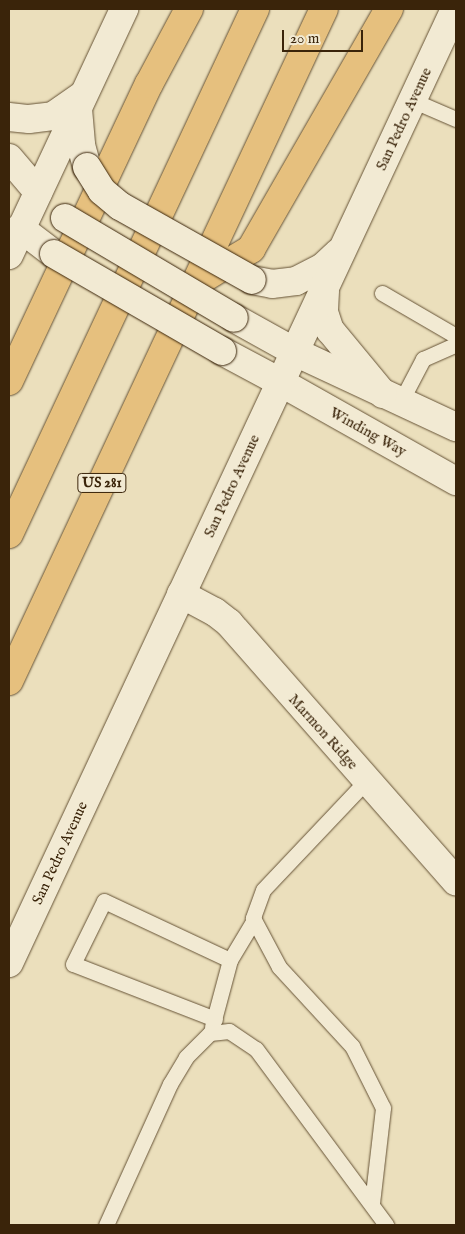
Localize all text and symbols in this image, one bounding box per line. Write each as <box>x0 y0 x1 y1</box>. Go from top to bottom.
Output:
scale bar <box>285 20 366 52</box>
text: 20 m <box>290 29 319 48</box>
street label: San Pedro Avenue <box>372 65 436 173</box>
street label: Winding Way <box>327 404 409 460</box>
street label: San Pedro Avenue <box>200 432 264 540</box>
road number: US 281 <box>77 472 127 494</box>
street label: Marmon Ridge <box>284 691 362 773</box>
street label: San Pedro Avenue <box>28 799 92 907</box>

